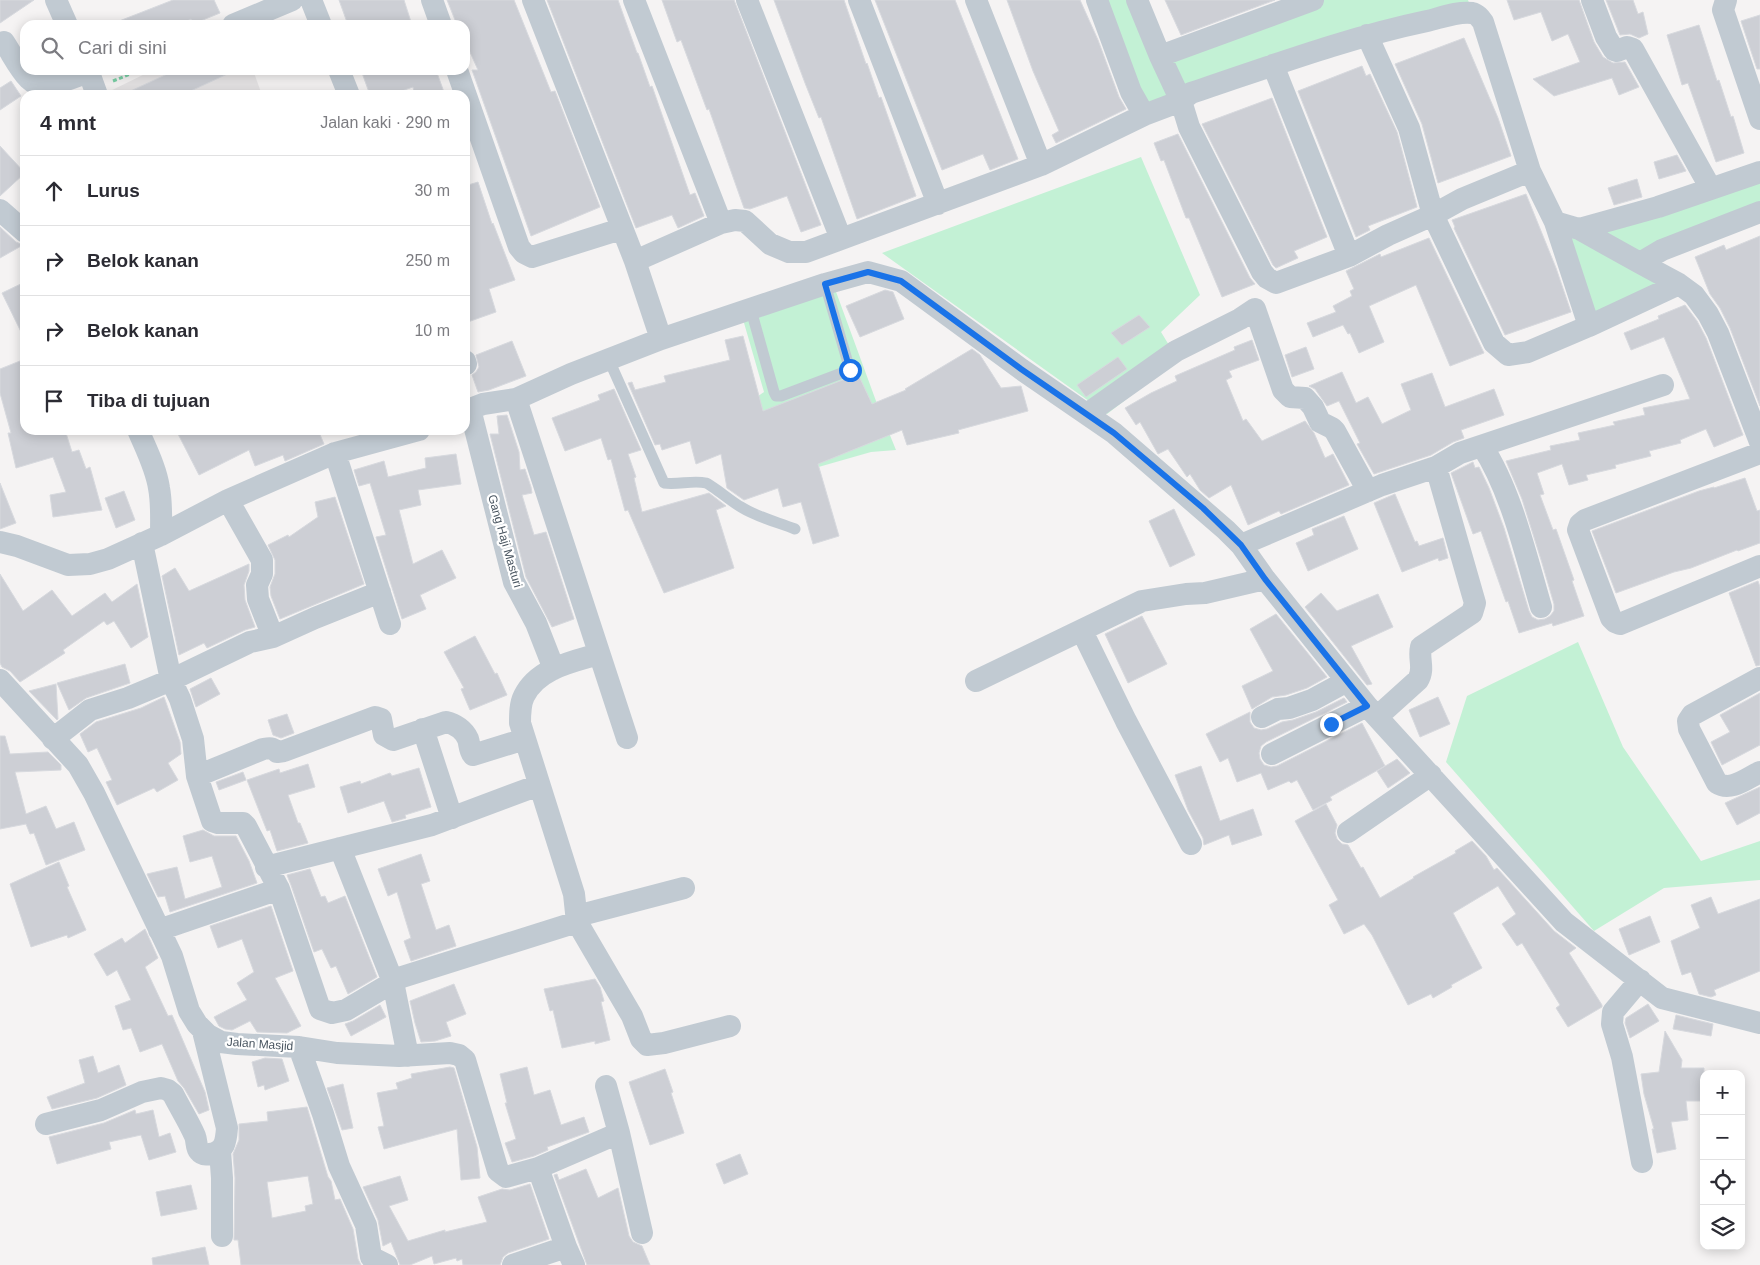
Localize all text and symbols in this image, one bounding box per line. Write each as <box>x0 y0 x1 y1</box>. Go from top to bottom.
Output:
search box <box>20 20 470 75</box>
icon: search <box>38 34 66 62</box>
text: Cari di sini <box>78 37 167 58</box>
text: 4 mnt <box>40 111 96 134</box>
text: Jalan kaki · 290 m <box>320 114 450 131</box>
icon: ahead <box>40 177 68 205</box>
text: Lurus <box>87 180 140 201</box>
text: 30 m <box>414 182 450 199</box>
icon: right <box>40 247 68 275</box>
text: Belok kanan <box>87 250 199 271</box>
text: 250 m <box>406 252 450 269</box>
icon: right <box>40 317 68 345</box>
text: Belok kanan <box>87 320 199 341</box>
text: 10 m <box>414 322 450 339</box>
route start <box>839 359 862 382</box>
icon: arrive <box>40 387 68 415</box>
text: Tiba di tujuan <box>87 390 210 411</box>
street label: Gang Haji Masturi <box>485 493 525 589</box>
route end <box>1320 713 1343 736</box>
street label: Jalan Masjid <box>226 1035 294 1053</box>
map controls <box>1700 1070 1745 1250</box>
button: + <box>1700 1070 1745 1115</box>
button: − <box>1700 1115 1745 1160</box>
button: locate <box>1700 1160 1745 1205</box>
button: layers <box>1700 1205 1745 1250</box>

